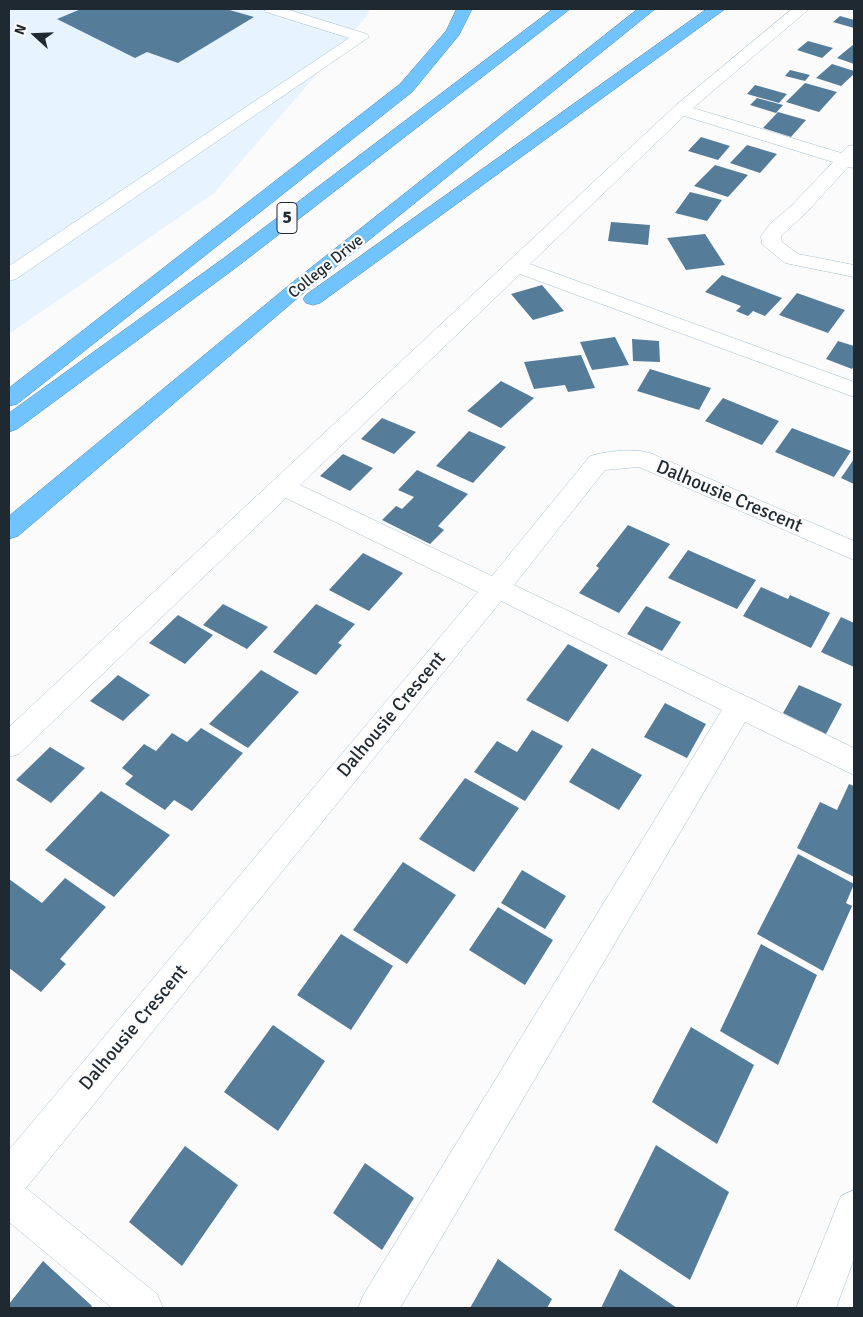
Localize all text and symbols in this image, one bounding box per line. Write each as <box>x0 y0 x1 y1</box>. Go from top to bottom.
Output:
north arrow <box>10 10 60 60</box>
text: N <box>11 22 30 37</box>
road number: 5 <box>277 202 297 234</box>
street label: College Drive <box>285 231 367 303</box>
street label: Dalhousie Crescent <box>653 456 805 538</box>
street label: Dalhousie Crescent <box>333 648 451 782</box>
street label: Dalhousie Crescent <box>75 961 193 1095</box>

